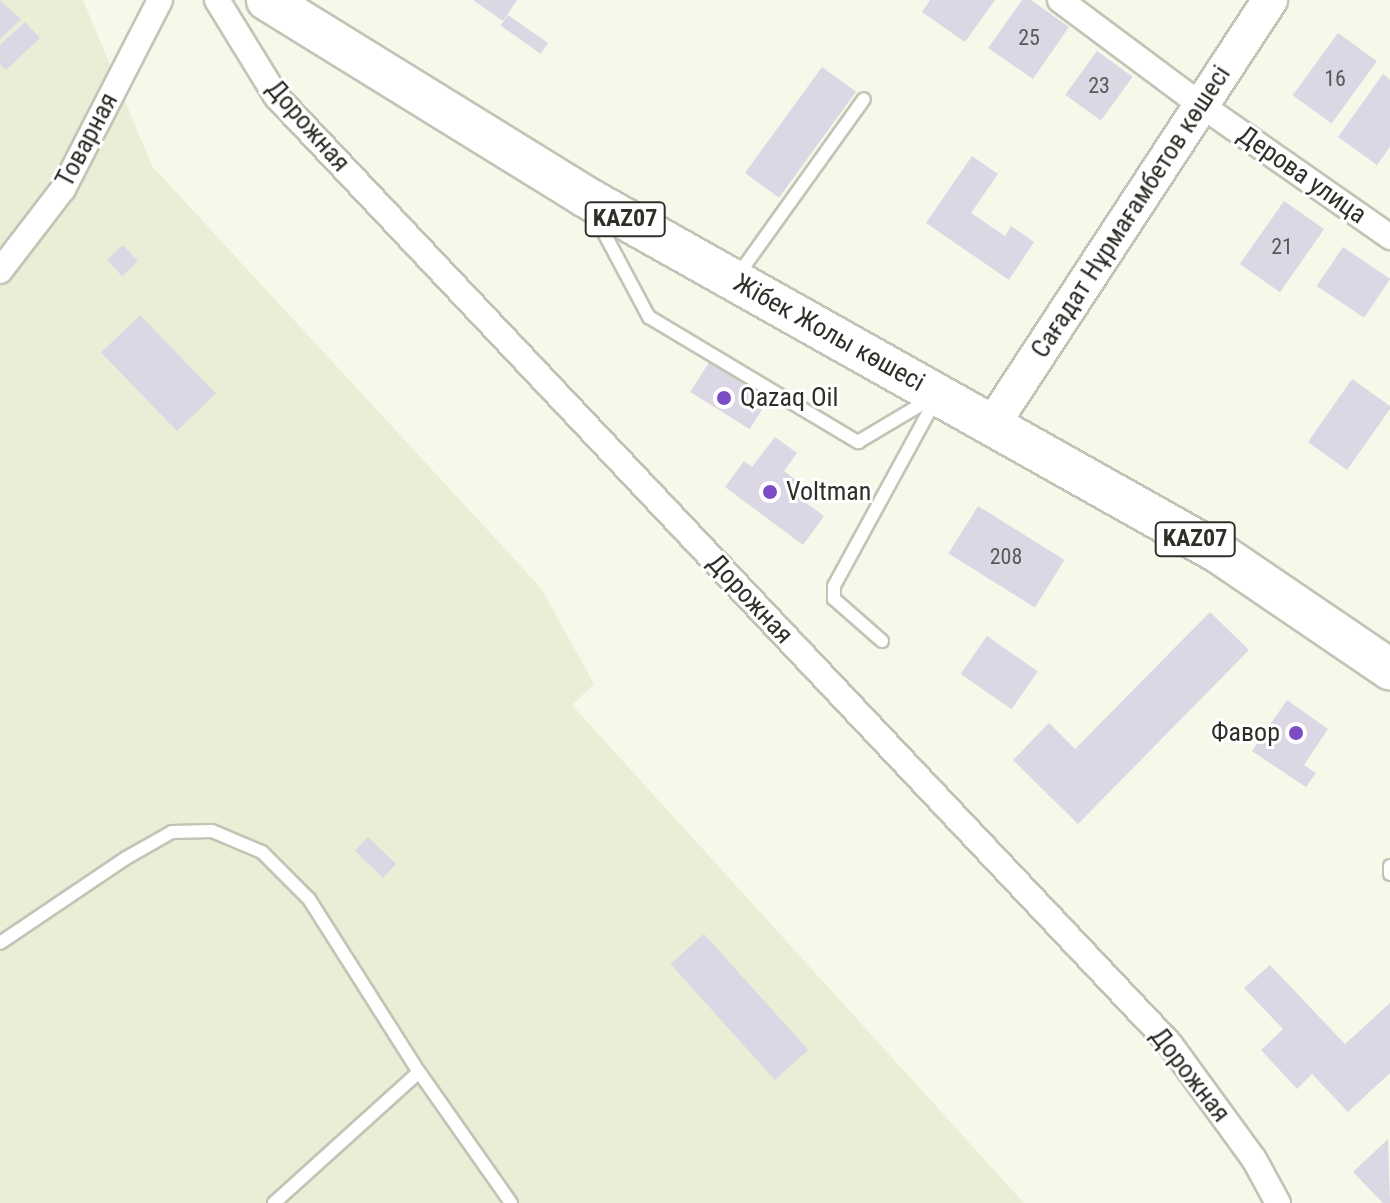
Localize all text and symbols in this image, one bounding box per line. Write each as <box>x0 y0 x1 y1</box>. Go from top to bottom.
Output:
house number: 25 <box>1018 25 1040 51</box>
street label: Сағадат Нұрмағамбетов көшесі <box>1025 60 1237 364</box>
house number: 16 <box>1324 66 1346 92</box>
house number: 23 <box>1088 73 1110 99</box>
street label: Дорожная <box>260 74 356 178</box>
street label: Товарная <box>49 88 125 192</box>
street label: Дерова улица <box>1232 119 1372 231</box>
road number: KAZ07 <box>583 199 667 239</box>
house number: 21 <box>1271 234 1293 260</box>
street label: Жібек Жолы көшесі <box>728 268 930 398</box>
place label: Qazaq Oil <box>740 382 838 414</box>
marker: Qazaq Oil <box>715 389 733 407</box>
place label: Voltman <box>786 476 871 508</box>
marker: Voltman <box>761 483 779 501</box>
road number: KAZ07 <box>1153 519 1237 559</box>
house number: 208 <box>990 544 1022 570</box>
street label: Дорожная <box>701 548 799 650</box>
place label: Фавор <box>1211 717 1280 749</box>
marker: Фавор <box>1287 724 1305 742</box>
street label: Дорожная <box>1143 1022 1237 1128</box>

